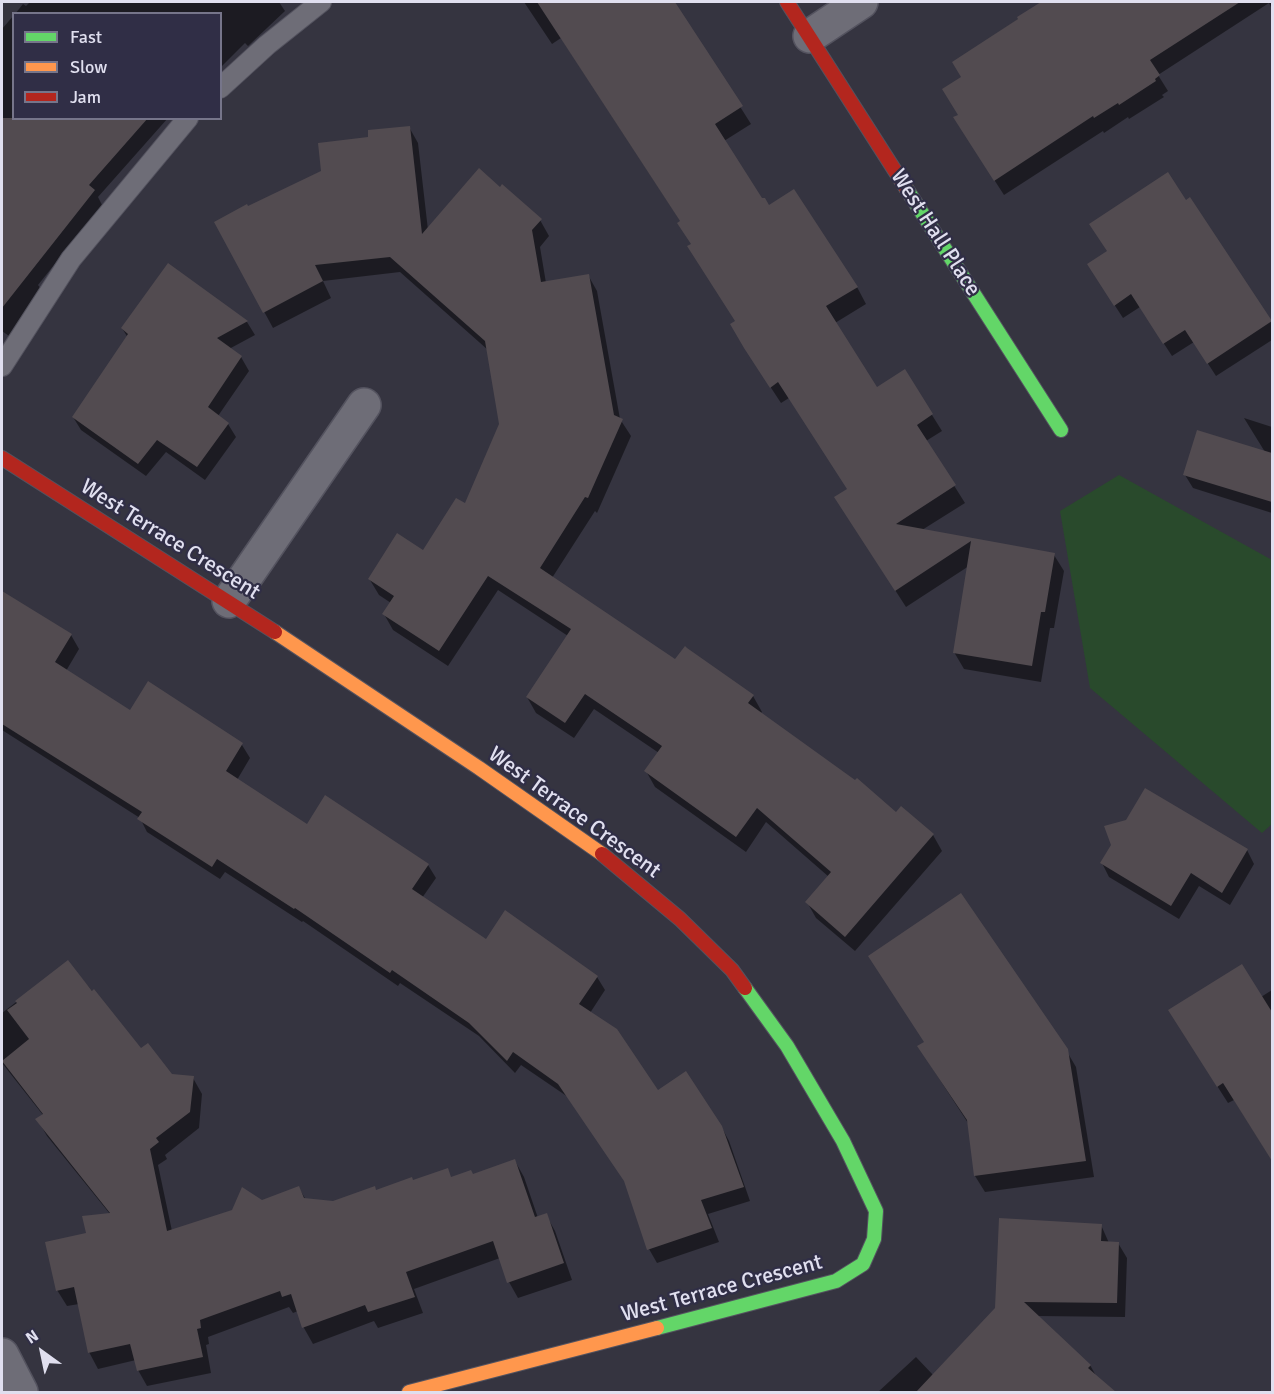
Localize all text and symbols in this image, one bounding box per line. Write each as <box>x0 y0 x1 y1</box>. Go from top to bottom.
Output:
legend <box>12 12 222 120</box>
text: Fast <box>70 26 102 48</box>
text: Slow <box>70 56 107 78</box>
text: Jam <box>70 86 101 108</box>
street label: West Hall Place <box>884 165 986 301</box>
street label: West Terrace Crescent <box>75 474 265 606</box>
street label: West Terrace Crescent <box>483 742 665 884</box>
street label: West Terrace Crescent <box>619 1249 825 1329</box>
north arrow <box>12 1322 72 1382</box>
text: N <box>22 1325 42 1348</box>

